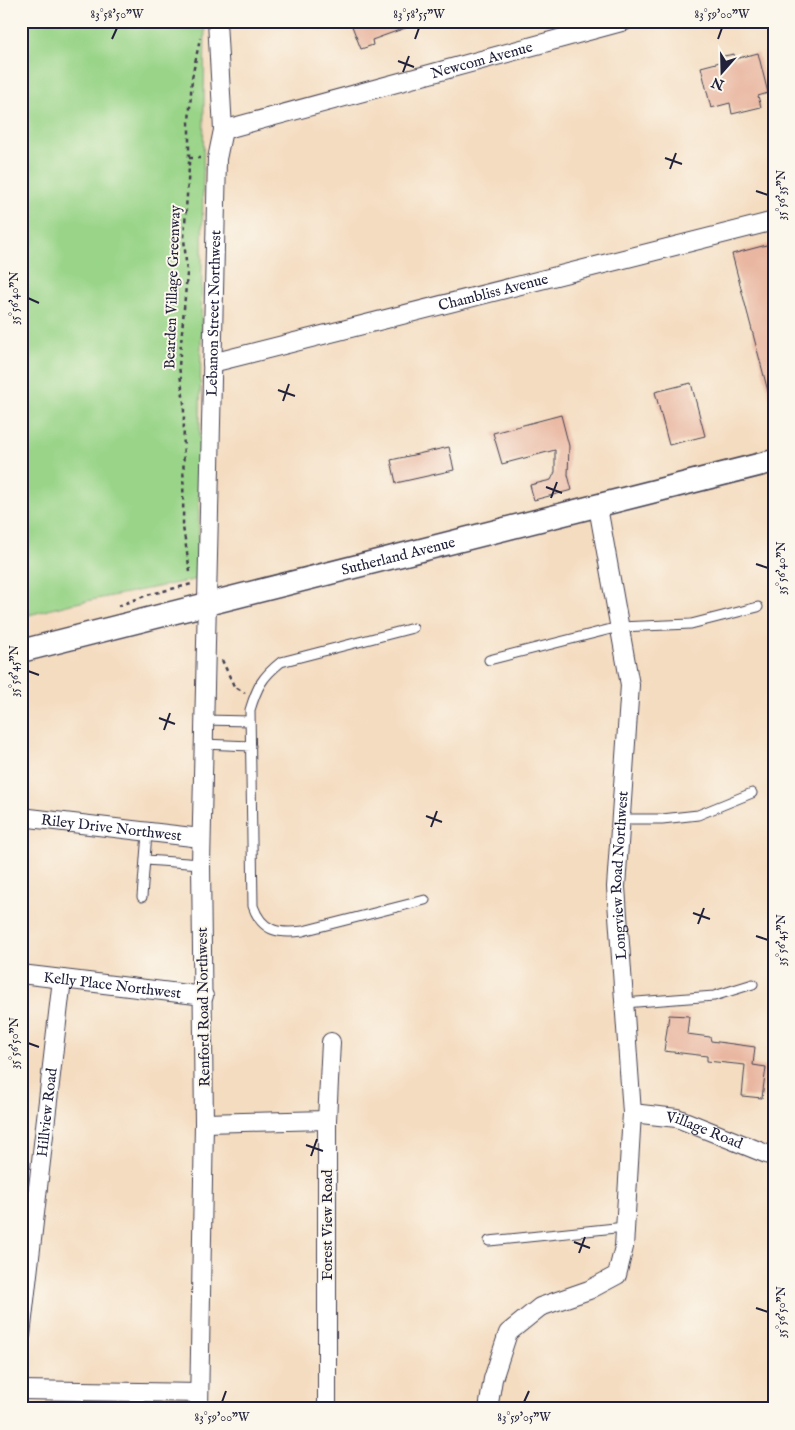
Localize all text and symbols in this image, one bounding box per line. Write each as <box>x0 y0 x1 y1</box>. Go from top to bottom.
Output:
text: 83°58'50"W <box>91 7 144 22</box>
text: 83°58'55"W <box>393 7 445 22</box>
text: 83°59'00"W <box>694 7 750 22</box>
street label: Newcom Avenue <box>429 37 535 83</box>
north arrow <box>698 48 748 98</box>
text: N <box>709 73 728 94</box>
text: 35°56'35"N <box>774 169 789 220</box>
street label: Bearden Village Greenway <box>160 204 185 369</box>
street label: Lebanon Street Northwest <box>203 230 225 397</box>
street label: Chambliss Avenue <box>436 269 550 315</box>
text: 35°56'40"N <box>7 271 22 325</box>
street label: Sutherland Avenue <box>339 533 457 580</box>
text: 35°56'40"N <box>774 541 789 595</box>
text: 35°56'45"N <box>7 644 22 697</box>
street label: Longview Road Northwest <box>607 790 633 960</box>
street label: Riley Drive Northwest <box>40 810 183 846</box>
text: 35°56'45"N <box>774 913 789 966</box>
street label: Renford Road Northwest <box>193 927 214 1087</box>
street label: Kelly Place Northwest <box>42 968 182 1003</box>
text: 35°56'50"N <box>7 1016 22 1069</box>
street label: Hillview Road <box>33 1066 62 1158</box>
street label: Village Road <box>664 1108 746 1154</box>
street label: Forest View Road <box>318 1168 337 1281</box>
text: 35°56'50"N <box>774 1285 789 1338</box>
text: 83°59'00"W <box>194 1410 250 1425</box>
text: 83°59'05"W <box>497 1410 551 1425</box>

